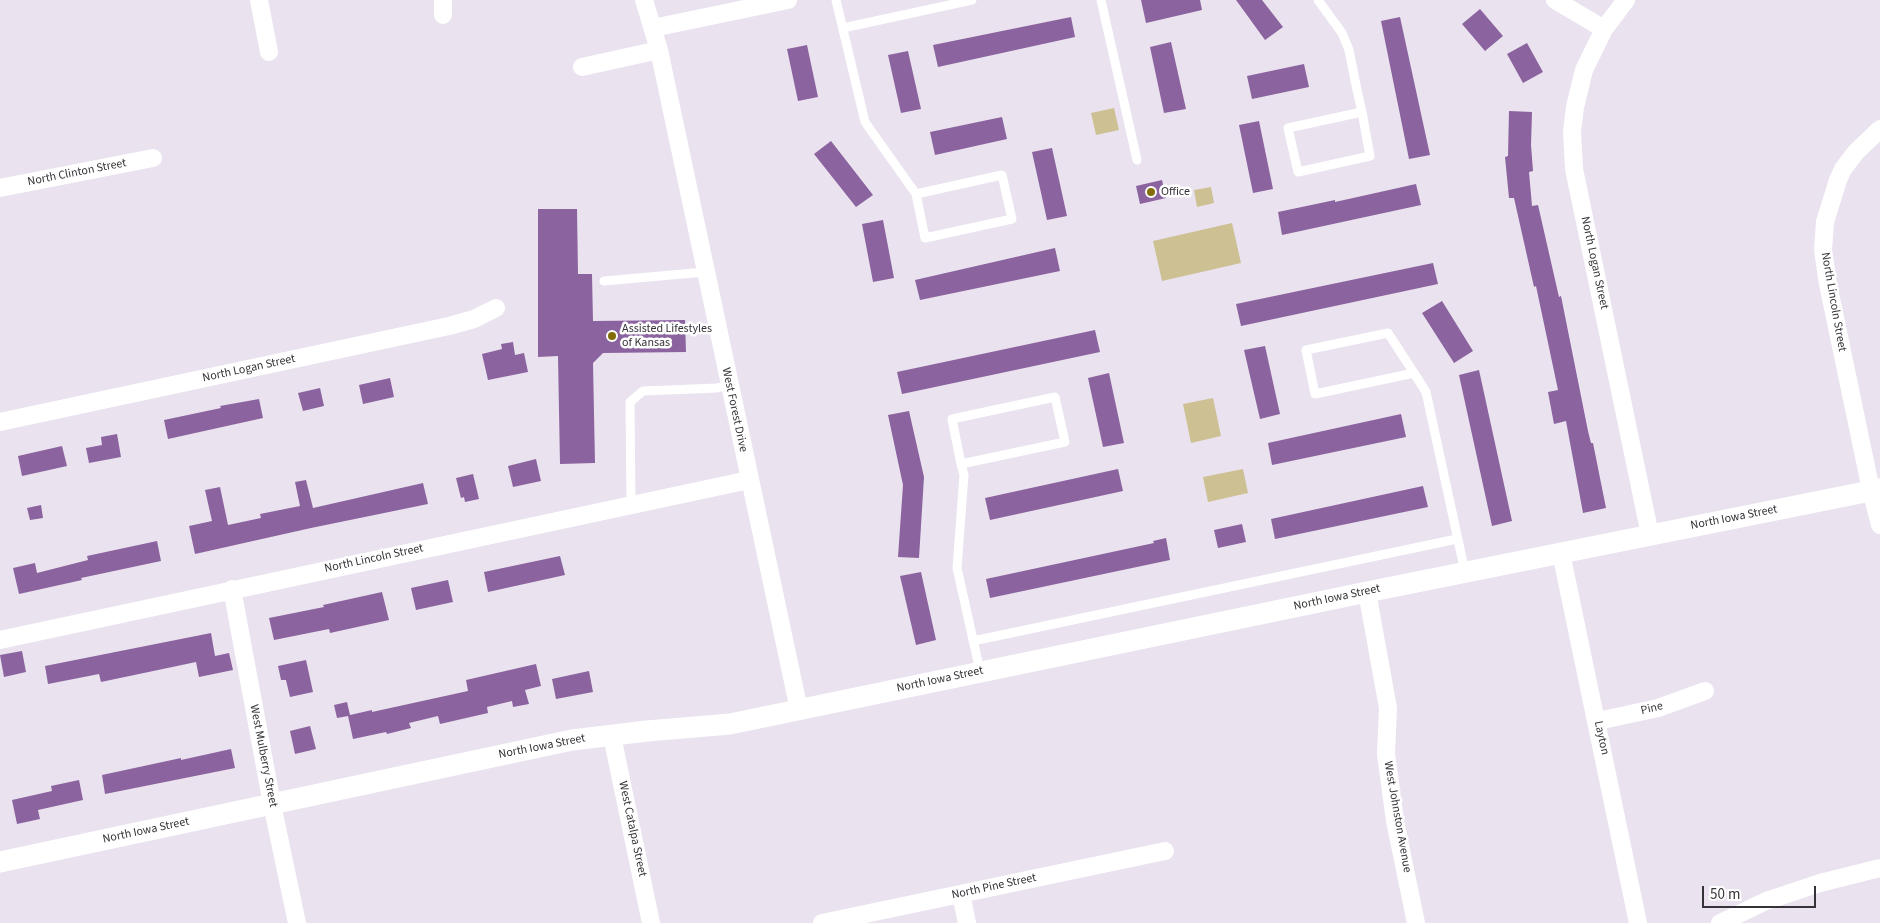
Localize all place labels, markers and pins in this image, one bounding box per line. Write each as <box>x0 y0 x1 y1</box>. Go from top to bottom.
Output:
place label: Office <box>1161 185 1190 199</box>
marker: Office <box>1145 186 1157 198</box>
place label: Assisted Lifestyles of Kansas <box>622 322 712 350</box>
marker: Assisted Lifestyles of Kansas <box>606 330 618 342</box>

